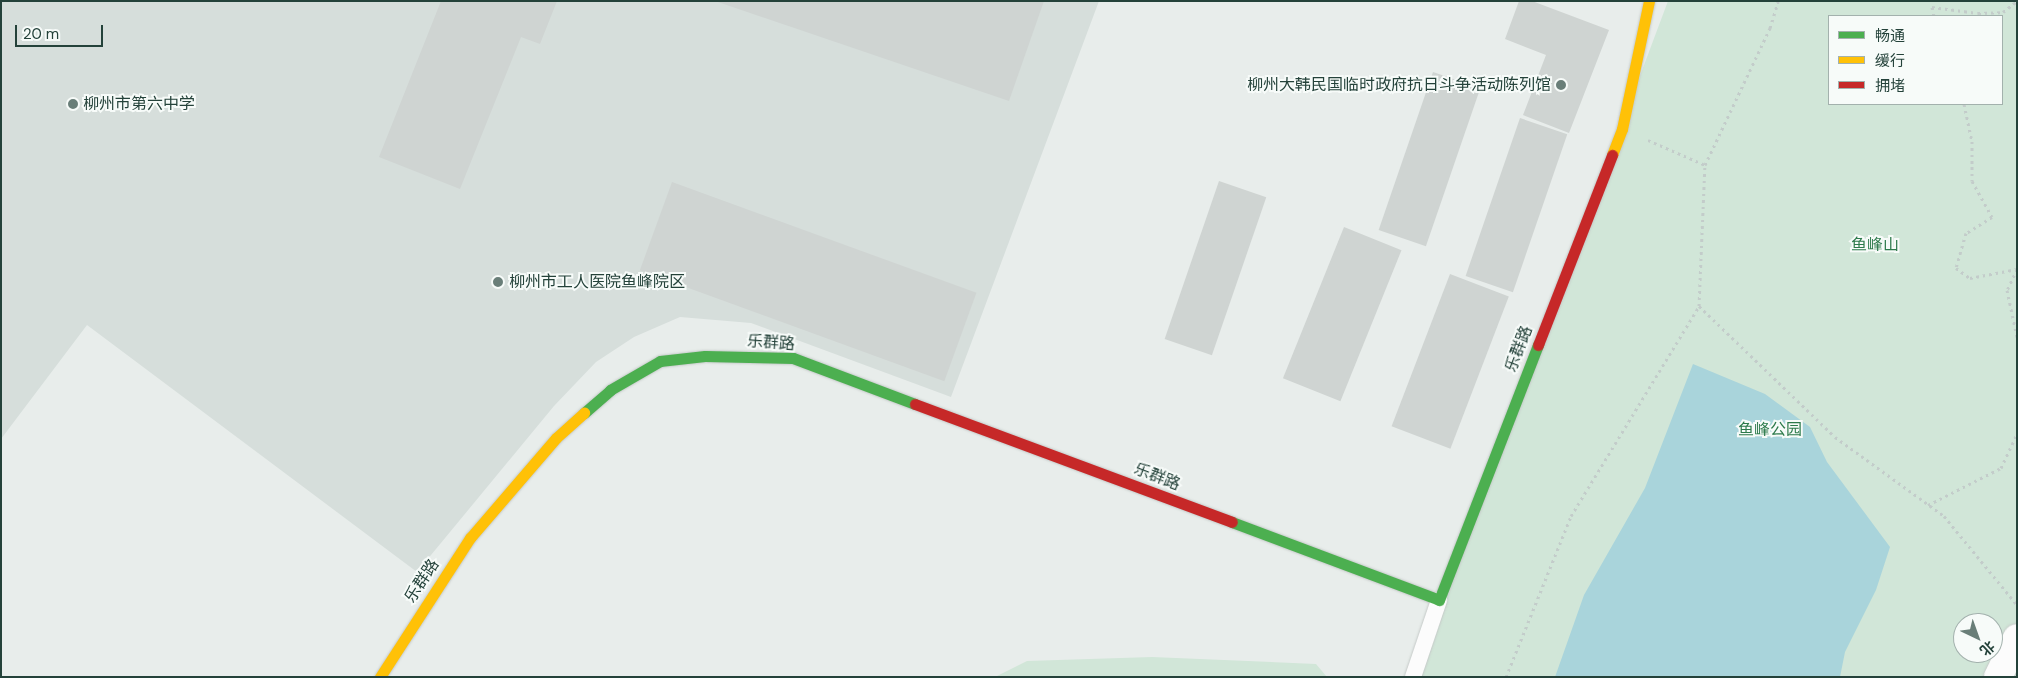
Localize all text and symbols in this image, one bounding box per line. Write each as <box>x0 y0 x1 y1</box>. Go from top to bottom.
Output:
scale bar <box>18 15 105 47</box>
legend <box>1828 15 2003 105</box>
text: 20 m <box>23 24 59 44</box>
text: 畅通 <box>1875 26 1905 46</box>
text: 缓行 <box>1875 51 1905 71</box>
place label: 柳州大韩民国临时政府抗日斗争活动陈列馆 <box>1247 75 1551 95</box>
text: 拥堵 <box>1875 76 1905 96</box>
marker: 柳州大韩民国临时政府抗日斗争活动陈列馆 <box>1555 79 1567 91</box>
place label: 柳州市第六中学 <box>83 94 195 114</box>
marker: 柳州市第六中学 <box>67 98 79 110</box>
park label: 鱼峰山 <box>1851 235 1899 255</box>
place label: 柳州市工人医院鱼峰院区 <box>509 272 685 292</box>
marker: 柳州市工人医院鱼峰院区 <box>491 275 505 289</box>
street label: 乐群路 <box>1501 323 1537 375</box>
street label: 乐群路 <box>746 332 796 354</box>
park label: 鱼峰公园 <box>1738 420 1802 440</box>
street label: 乐群路 <box>1131 459 1183 495</box>
street label: 乐群路 <box>401 556 443 606</box>
north arrow <box>1953 613 2003 663</box>
text: 北 <box>1976 637 1999 660</box>

